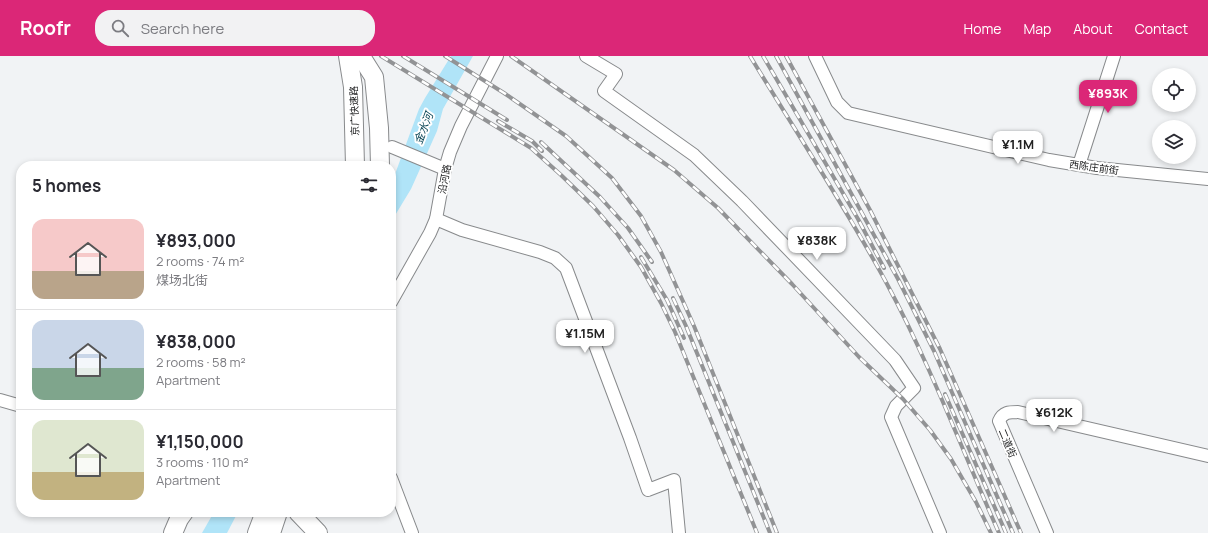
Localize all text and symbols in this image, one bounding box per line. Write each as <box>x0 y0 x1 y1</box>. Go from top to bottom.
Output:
search box <box>95 10 375 46</box>
text: Roofr <box>20 15 71 41</box>
icon: search <box>109 17 131 39</box>
text: Search here <box>141 18 224 39</box>
text: Home <box>964 19 1001 38</box>
text: Map <box>1023 19 1051 38</box>
text: About <box>1073 19 1113 38</box>
text: Contact <box>1135 19 1188 38</box>
map controls <box>1152 68 1196 164</box>
button: locate <box>1152 68 1196 112</box>
pin: ¥893K <box>1080 80 1136 114</box>
text: ¥893K <box>1088 84 1128 102</box>
street label: 京广快速路 <box>346 86 362 136</box>
water label: 金水河 <box>410 108 437 146</box>
button: layers <box>1152 120 1196 164</box>
pin: ¥1.1M <box>990 131 1046 165</box>
text: ¥1.1M <box>1002 135 1034 153</box>
street label: 西陈庄前街 <box>1068 157 1120 177</box>
street label: 沿河路 <box>434 163 454 195</box>
text: 5 homes <box>32 174 101 197</box>
icon: filters <box>358 174 380 196</box>
pin: ¥838K <box>789 227 845 261</box>
text: ¥893,000 <box>156 229 236 252</box>
text: ¥838K <box>797 231 837 249</box>
icon: home <box>64 235 112 283</box>
text: 2 rooms · 74 m² <box>156 252 244 270</box>
text: 煤场北街 <box>156 271 208 289</box>
pin: ¥1.15M <box>552 320 618 354</box>
text: ¥1.15M <box>565 324 605 342</box>
text: ¥838,000 <box>156 330 236 353</box>
icon: home <box>64 336 112 384</box>
text: 2 rooms · 58 m² <box>156 353 246 371</box>
text: Apartment <box>156 371 220 389</box>
pin: ¥612K <box>1026 399 1082 433</box>
text: ¥612K <box>1035 403 1073 421</box>
street label: 二道街 <box>996 426 1020 460</box>
text: ¥1,150,000 <box>156 430 244 453</box>
icon: home <box>64 436 112 484</box>
text: 3 rooms · 110 m² <box>156 453 249 471</box>
text: Apartment <box>156 471 220 489</box>

